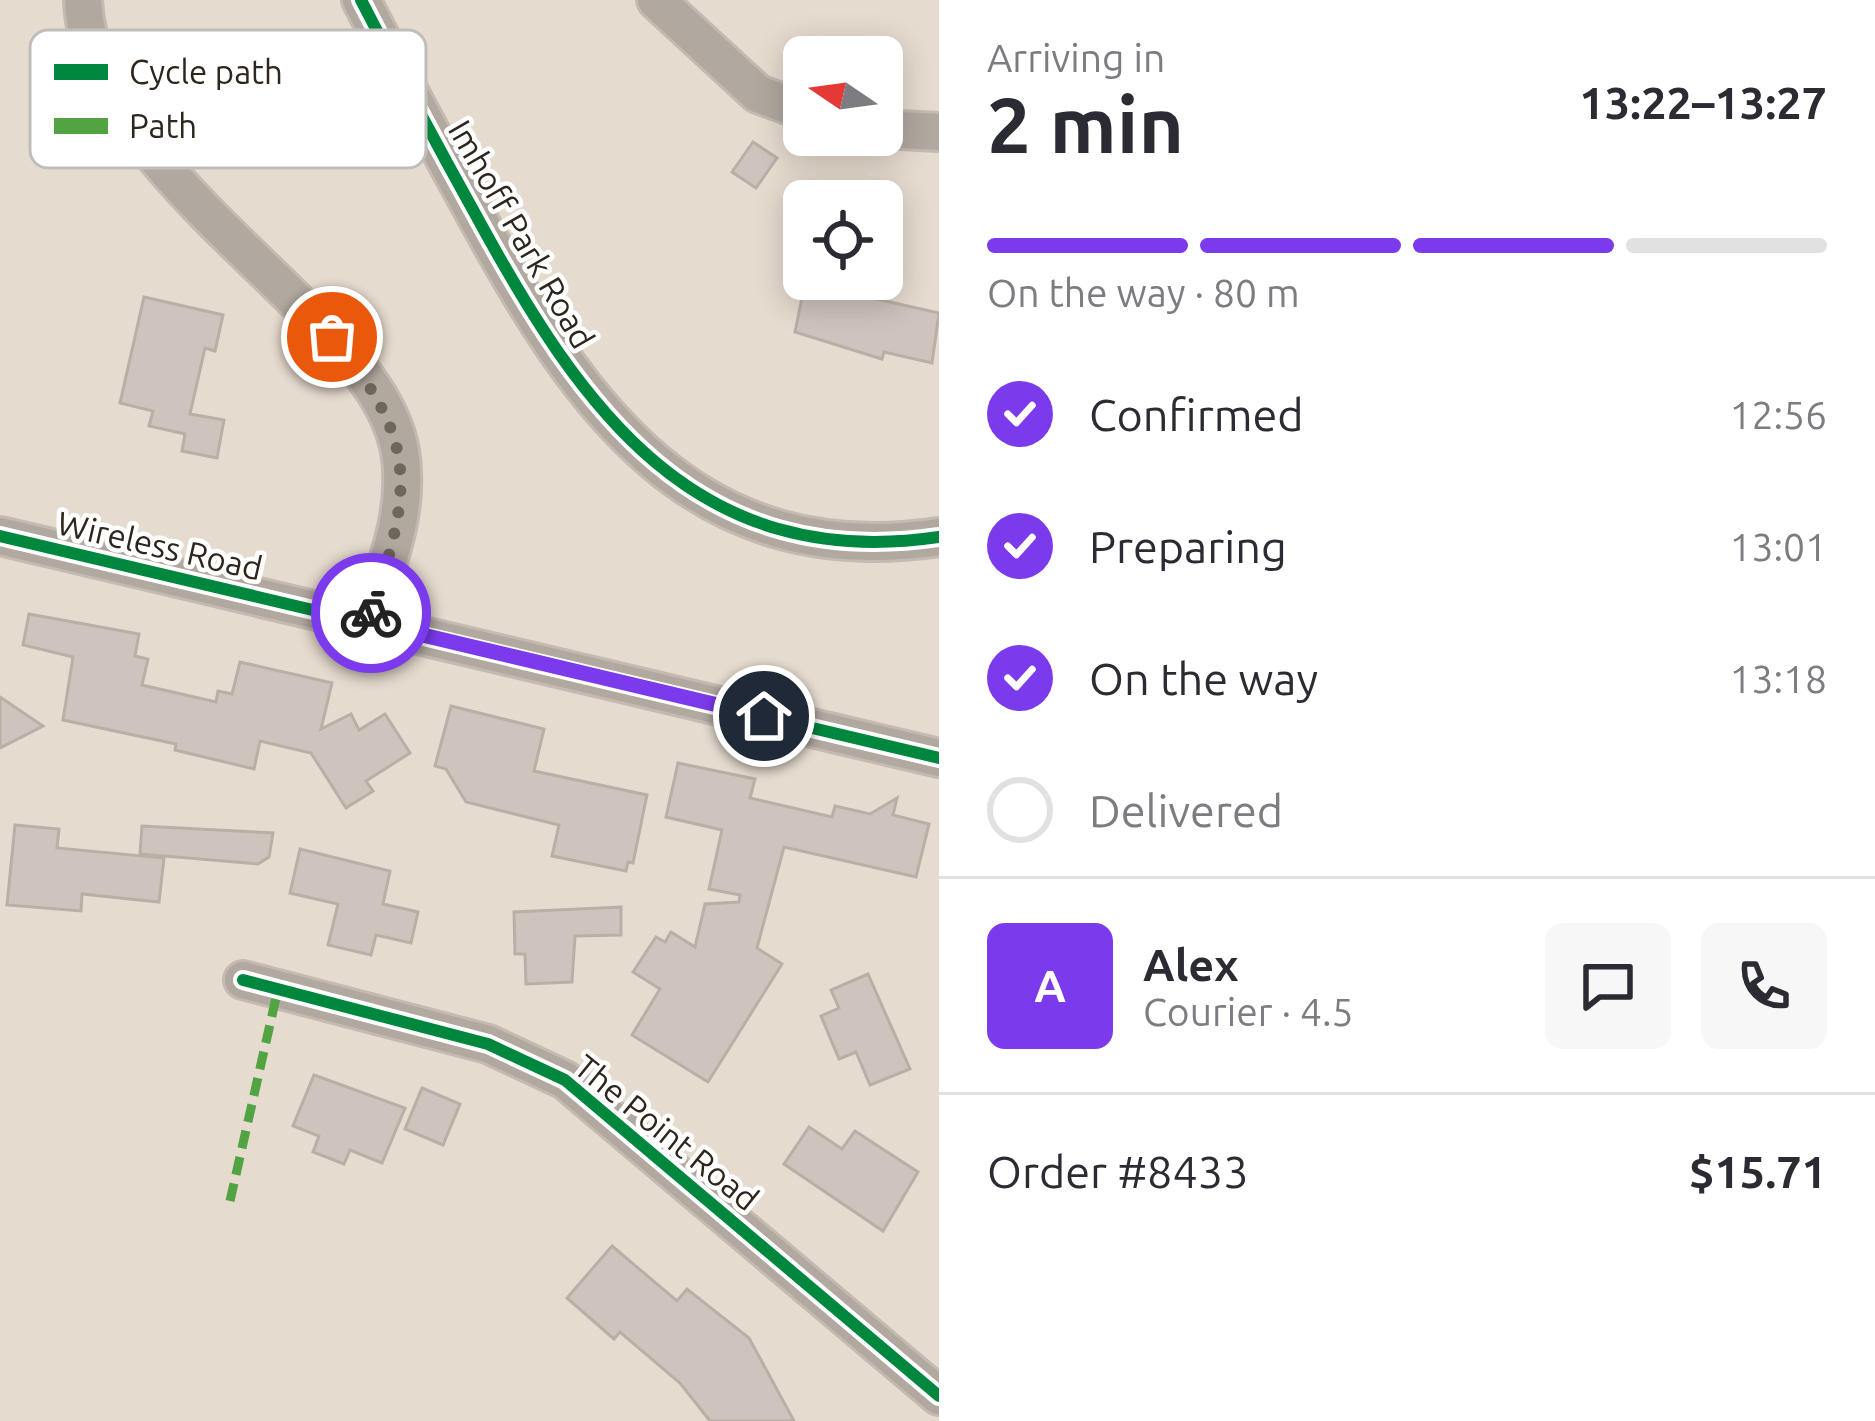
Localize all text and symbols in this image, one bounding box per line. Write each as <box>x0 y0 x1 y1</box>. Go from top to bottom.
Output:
legend <box>30 30 426 168</box>
north arrow <box>783 36 903 156</box>
map controls <box>783 36 903 300</box>
text: Arriving in <box>987 36 1165 79</box>
text: Cycle path <box>129 53 283 90</box>
text: 13:22–13:27 <box>1579 77 1827 128</box>
text: 2 min <box>987 80 1184 168</box>
text: Path <box>129 107 197 144</box>
street label: Imhoff Park Road <box>442 113 602 355</box>
button: locate <box>783 180 903 300</box>
text: On the way · 80 m <box>987 271 1300 314</box>
pin <box>281 286 383 388</box>
icon: bag <box>299 304 365 370</box>
icon: check <box>987 381 1053 447</box>
text: Confirmed <box>1089 389 1304 440</box>
text: 12:56 <box>1729 393 1827 436</box>
street label: Wireless Road <box>54 503 266 587</box>
icon: check <box>987 513 1053 579</box>
text: Preparing <box>1089 521 1287 572</box>
text: 13:01 <box>1729 525 1827 568</box>
courier <box>311 553 431 673</box>
icon: bike <box>338 580 404 646</box>
icon: check <box>987 645 1053 711</box>
text: On the way <box>1089 653 1318 704</box>
text: 13:18 <box>1729 657 1827 700</box>
pin <box>713 665 815 767</box>
icon: home <box>731 683 797 749</box>
text: Delivered <box>1089 785 1283 836</box>
button: chat <box>1545 923 1671 1049</box>
button: phone <box>1701 923 1827 1049</box>
text: Alex <box>1143 939 1239 990</box>
text: A <box>1034 960 1066 1011</box>
text: Courier · 4.5 <box>1143 990 1354 1033</box>
street label: The Point Road <box>568 1047 766 1217</box>
text: Order #8433 <box>987 1146 1249 1197</box>
text: $15.71 <box>1689 1146 1827 1197</box>

